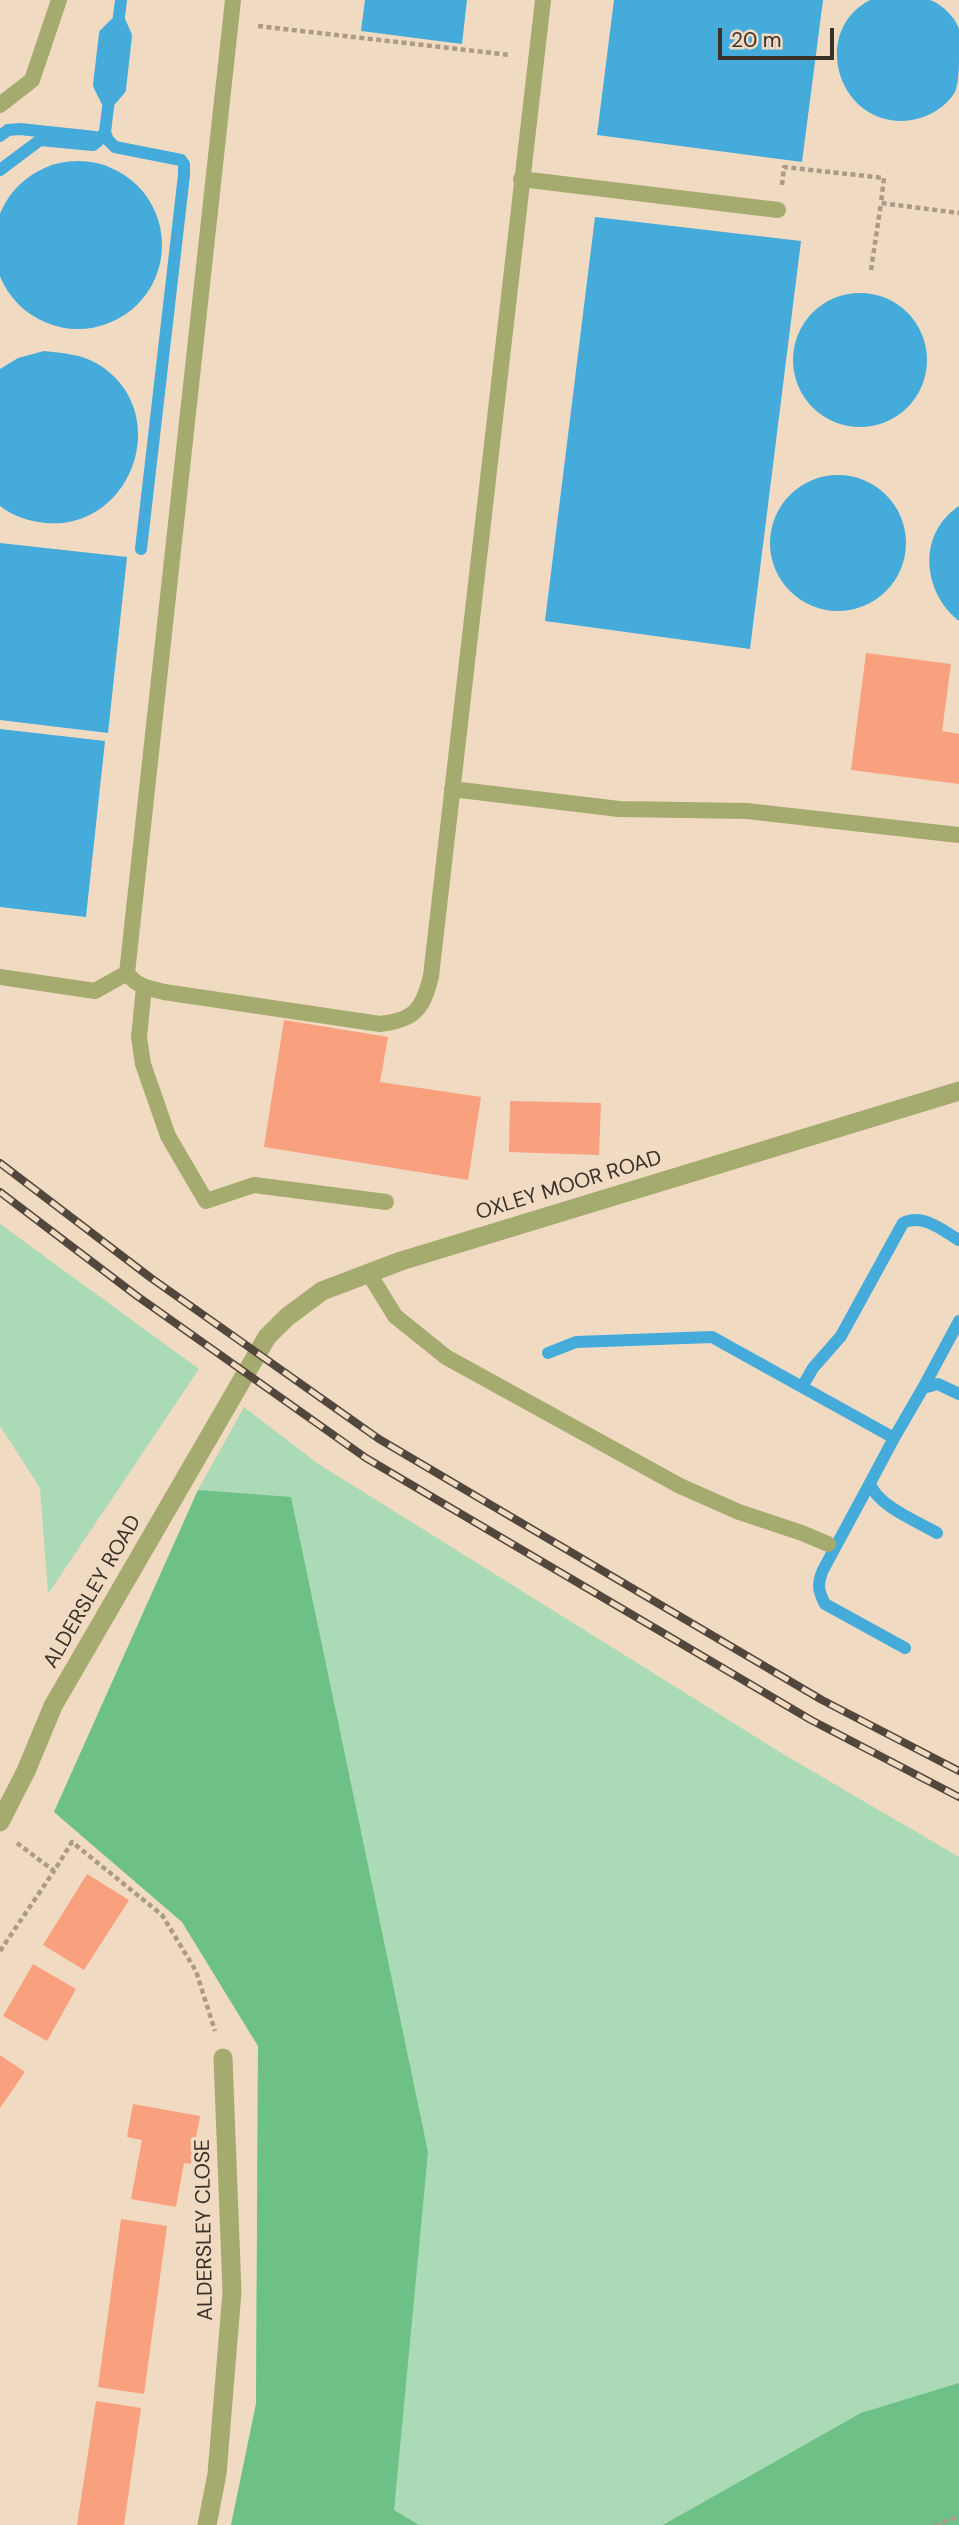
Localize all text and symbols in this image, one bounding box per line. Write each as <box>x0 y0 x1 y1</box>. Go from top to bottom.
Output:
scale bar <box>721 14 836 58</box>
text: 20 m <box>731 26 782 54</box>
street label: OXLEY MOOR ROAD <box>473 1146 665 1226</box>
street label: ALDERSLEY ROAD <box>39 1511 147 1673</box>
street label: ALDERSLEY CLOSE <box>191 2139 219 2321</box>

